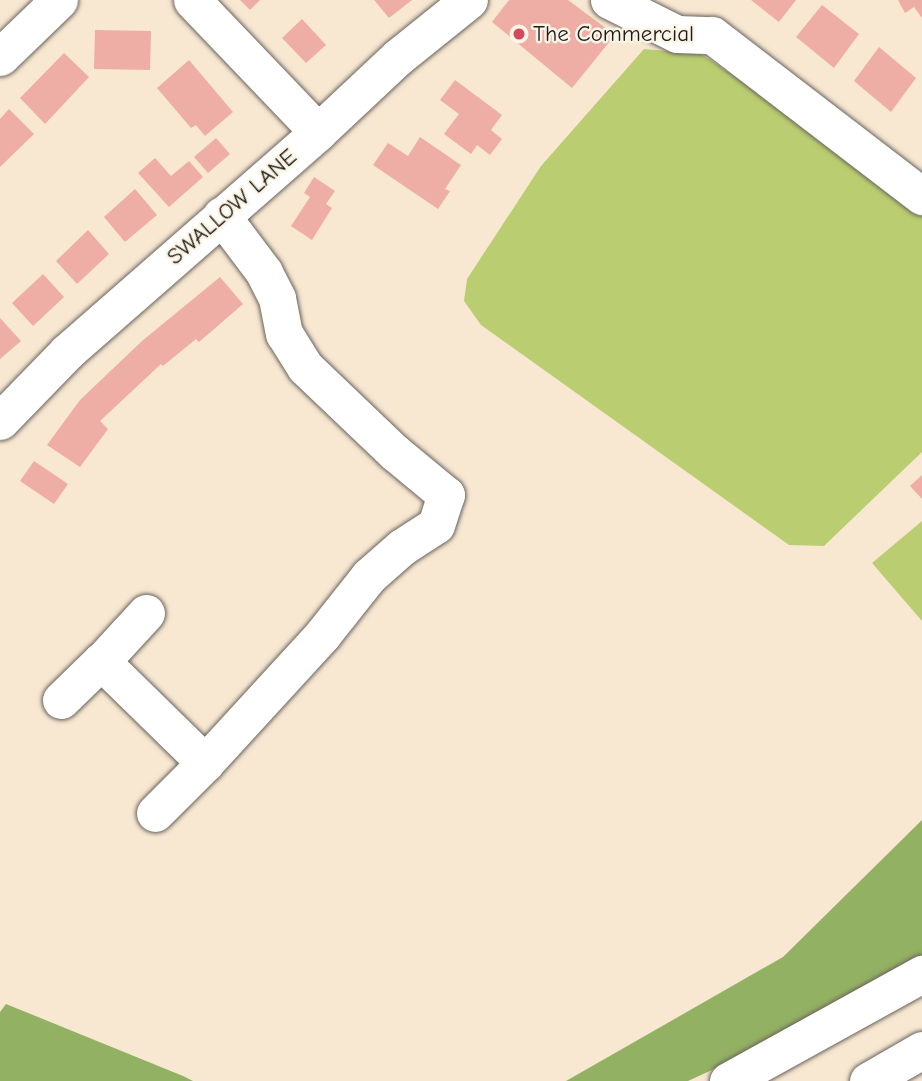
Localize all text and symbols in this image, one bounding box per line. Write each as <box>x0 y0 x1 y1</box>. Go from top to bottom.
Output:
place label: The Commercial <box>533 20 694 48</box>
marker: The Commercial <box>511 26 527 42</box>
street label: SWALLOW LANE <box>161 143 303 271</box>

